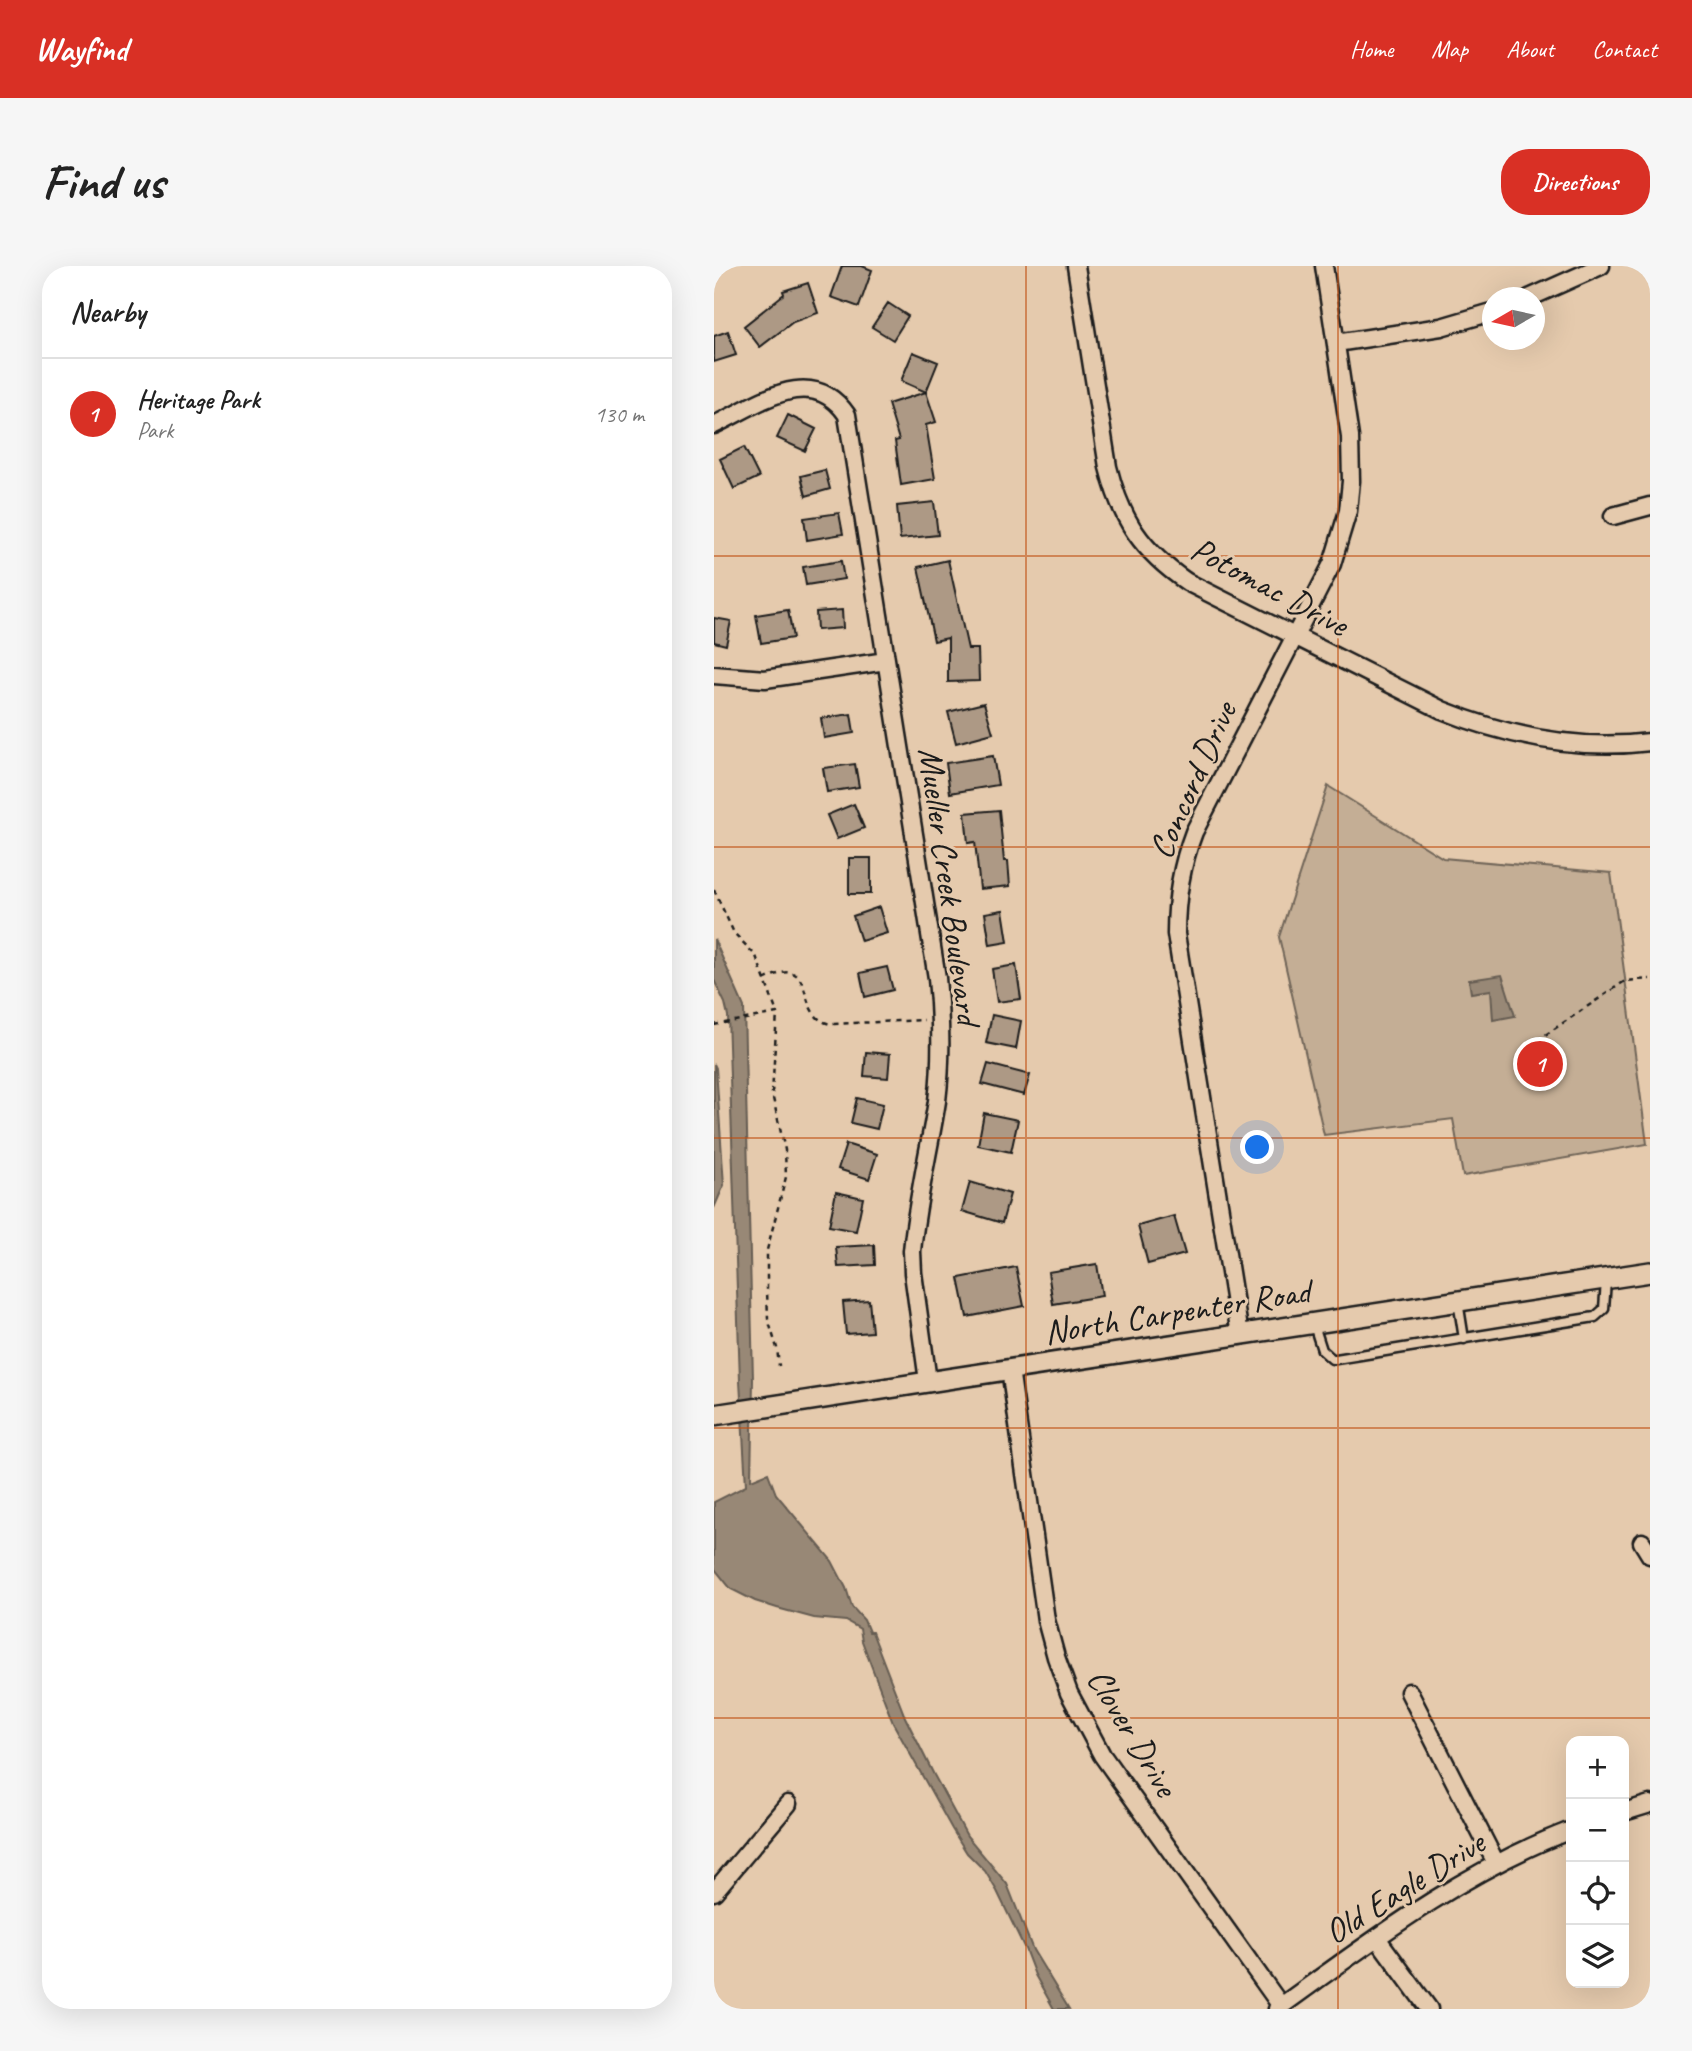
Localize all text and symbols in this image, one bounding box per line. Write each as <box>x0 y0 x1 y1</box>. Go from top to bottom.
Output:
text: Wayfind <box>35 28 128 70</box>
text: Home <box>1350 34 1393 64</box>
text: Map <box>1431 34 1468 64</box>
text: About <box>1506 34 1554 64</box>
text: Contact <box>1592 34 1657 64</box>
button: Directions <box>1501 149 1650 215</box>
text: Find us <box>42 151 164 213</box>
north arrow <box>1482 287 1545 350</box>
text: Nearby <box>70 293 146 331</box>
text: Heritage Park <box>137 383 260 416</box>
text: 1 <box>88 400 98 429</box>
text: 130 m <box>595 400 644 429</box>
text: Park <box>137 416 173 445</box>
street label: Potomac Drive <box>1183 526 1358 648</box>
street label: Concord Drive <box>1138 693 1248 865</box>
street label: Mueller Creek Boulevard <box>908 745 992 1033</box>
pin: 1 <box>1517 1038 1563 1090</box>
your location <box>1240 1130 1274 1164</box>
street label: North Carpenter Road <box>1041 1267 1318 1355</box>
street label: Clover Drive <box>1077 1660 1190 1807</box>
map controls <box>1566 1736 1629 1988</box>
button: + <box>1566 1736 1629 1799</box>
button: − <box>1566 1799 1629 1862</box>
street label: Old Eagle Drive <box>1316 1819 1495 1954</box>
button: locate <box>1566 1862 1629 1925</box>
button: layers <box>1566 1925 1629 1988</box>

